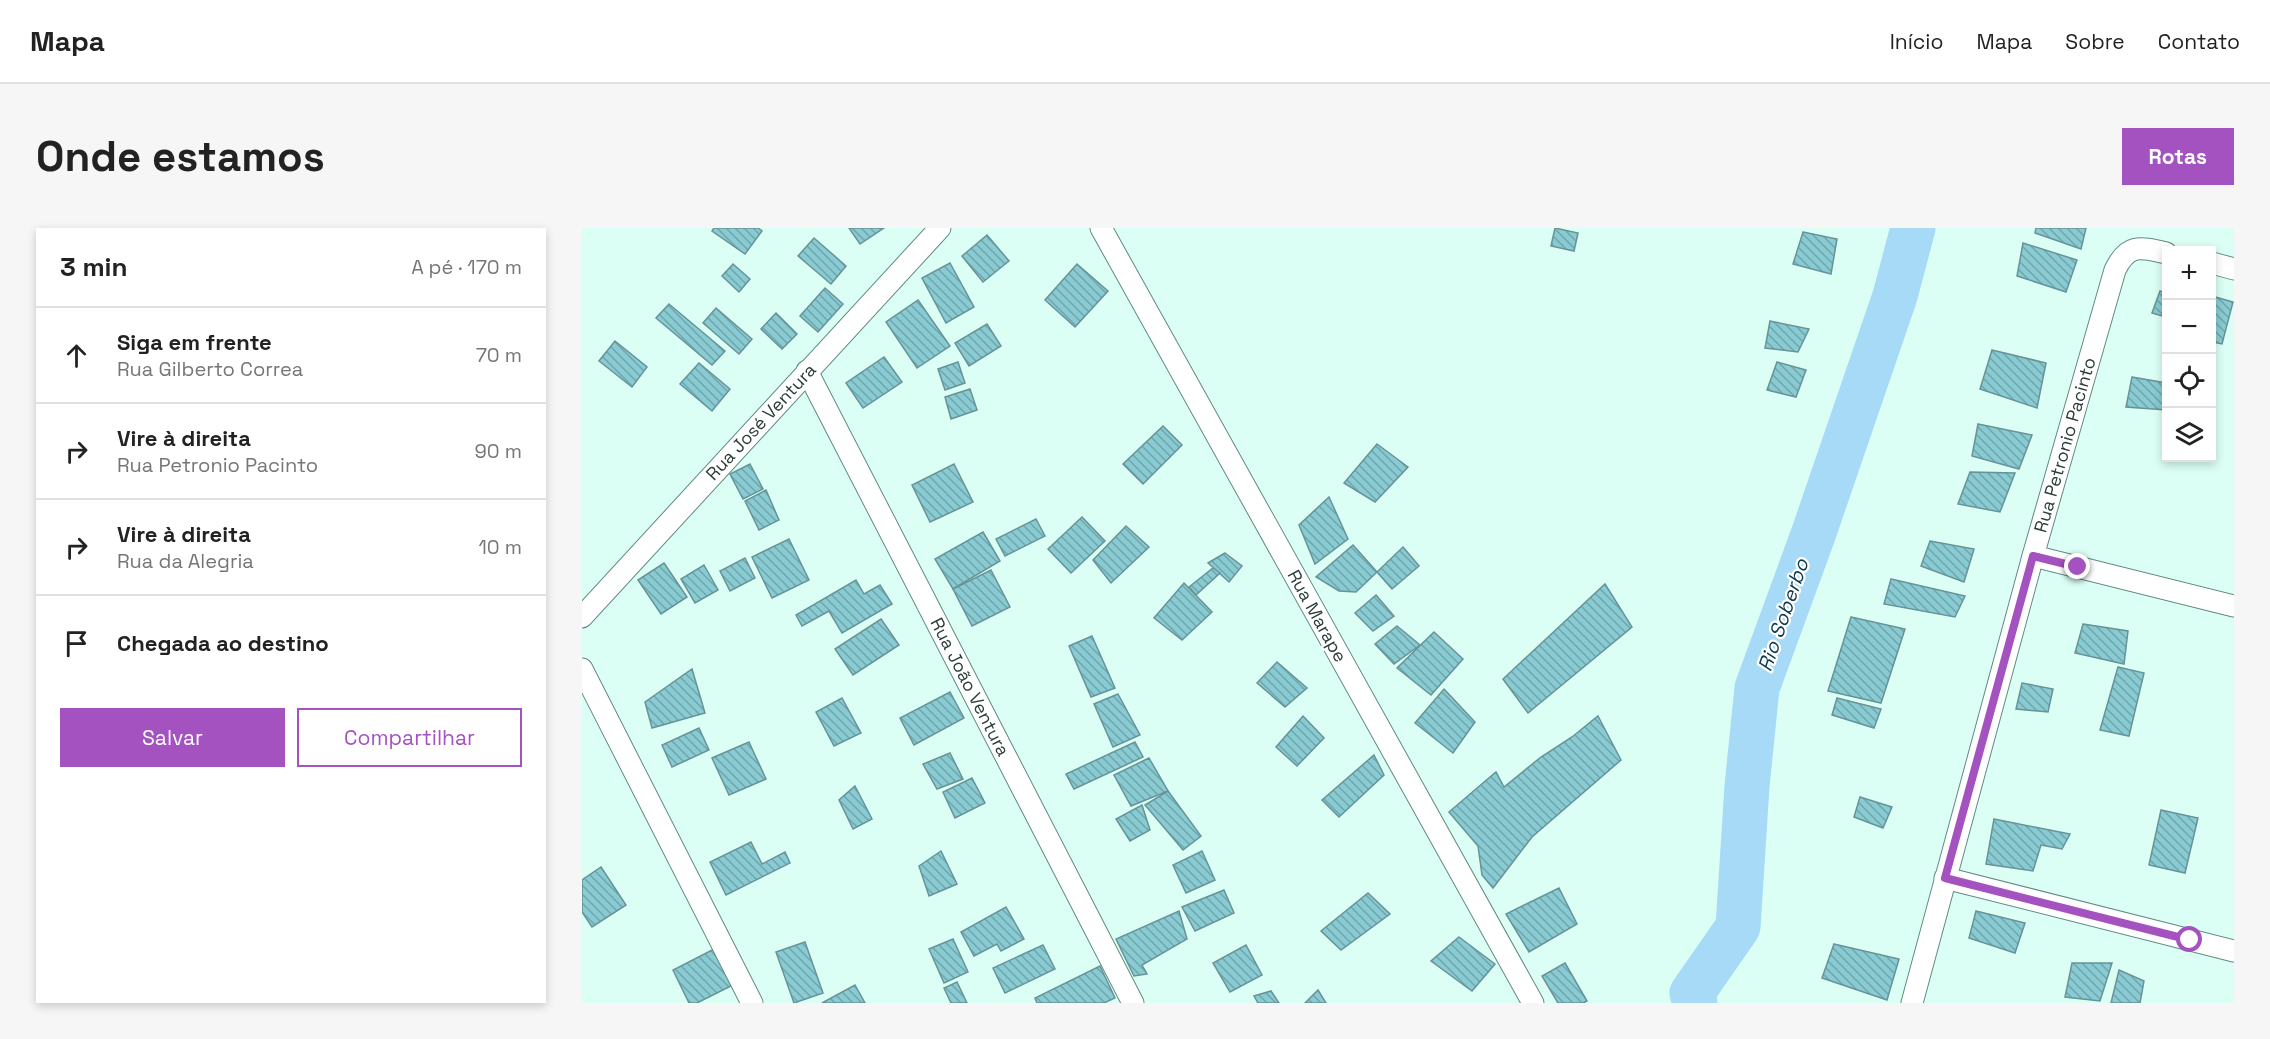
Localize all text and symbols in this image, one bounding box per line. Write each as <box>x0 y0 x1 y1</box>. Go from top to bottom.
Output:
text: Mapa <box>30 23 105 59</box>
text: Início <box>1890 28 1943 55</box>
text: Mapa <box>1976 28 2032 55</box>
text: Sobre <box>2065 28 2125 55</box>
text: Contato <box>2158 28 2240 55</box>
button: Rotas <box>2122 128 2234 185</box>
text: Onde estamos <box>36 130 325 183</box>
map controls <box>2162 246 2216 462</box>
button: + <box>2162 246 2216 300</box>
text: 3 min <box>60 250 128 284</box>
text: A pé · 170 m <box>411 254 522 280</box>
button: − <box>2162 300 2216 354</box>
text: Siga em frente <box>117 328 272 356</box>
icon: ahead <box>60 339 93 372</box>
text: 70 m <box>476 342 522 368</box>
button: locate <box>2162 354 2216 408</box>
street label: Rua Petronio Pacinto <box>2029 355 2101 535</box>
text: Rua Gilberto Correa <box>117 356 303 382</box>
street label: Rua José Ventura <box>701 359 821 485</box>
button: layers <box>2162 408 2216 462</box>
text: Vire à direita <box>117 424 251 452</box>
icon: right <box>60 435 93 468</box>
text: 90 m <box>475 438 522 464</box>
text: Rua Petronio Pacinto <box>117 452 318 478</box>
text: Vire à direita <box>117 520 251 548</box>
icon: right <box>60 531 93 564</box>
text: 10 m <box>478 534 522 560</box>
text: Rua da Alegria <box>117 548 254 574</box>
route end <box>2064 553 2090 579</box>
water label: Rio Soberbo <box>1752 555 1815 675</box>
street label: Rua Marape <box>1283 565 1352 666</box>
street label: Rua João Ventura <box>926 614 1015 760</box>
icon: arrive <box>60 627 93 660</box>
text: Chegada ao destino <box>117 629 329 657</box>
button: Salvar <box>60 708 285 767</box>
button: Compartilhar <box>297 708 522 767</box>
route start <box>2176 926 2202 952</box>

